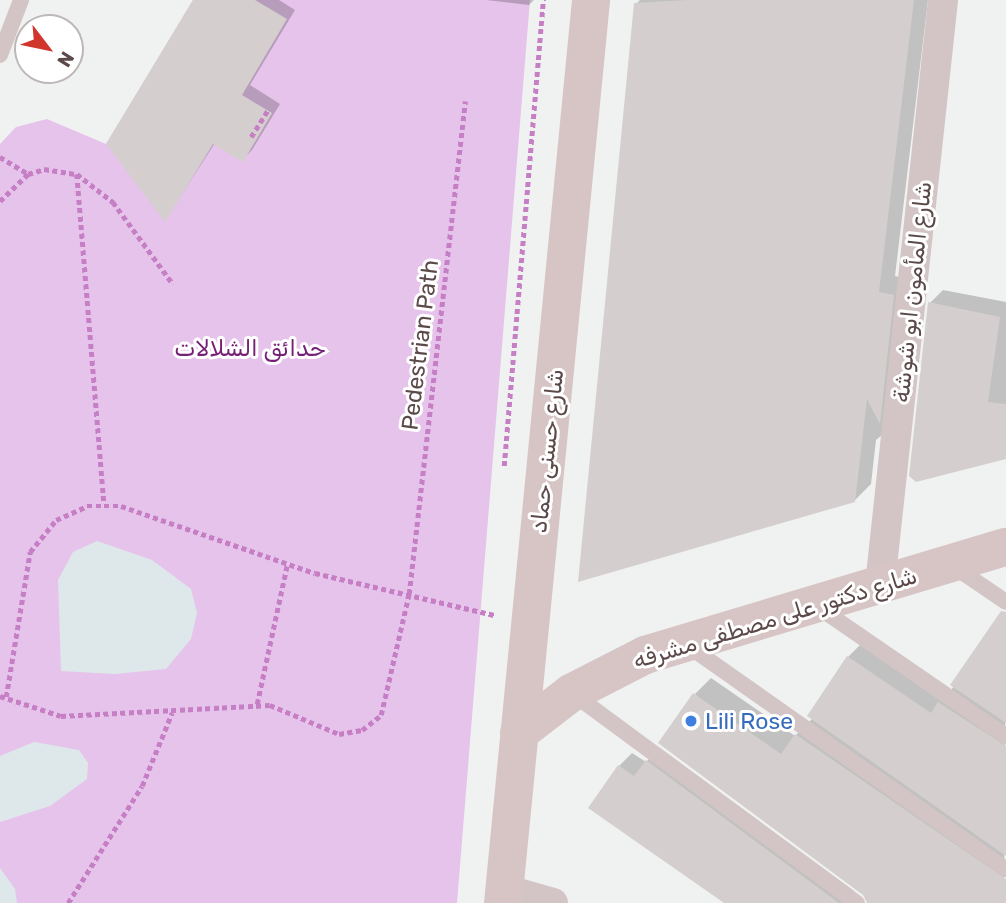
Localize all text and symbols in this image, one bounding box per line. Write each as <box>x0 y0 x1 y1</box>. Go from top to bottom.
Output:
north arrow <box>14 14 84 84</box>
text: N <box>52 47 79 71</box>
street label: شارع المأمون ابو شوشة <box>887 180 937 404</box>
street label: Pedestrian Path <box>396 258 444 432</box>
park label: حدائق الشلالات <box>174 334 326 362</box>
street label: شارع حسنى حماد <box>525 368 569 534</box>
street label: شارع دكتور على مصطفى مشرفه <box>630 562 920 674</box>
place label: Lili Rose <box>705 707 793 735</box>
marker: Lili Rose <box>683 713 699 729</box>

